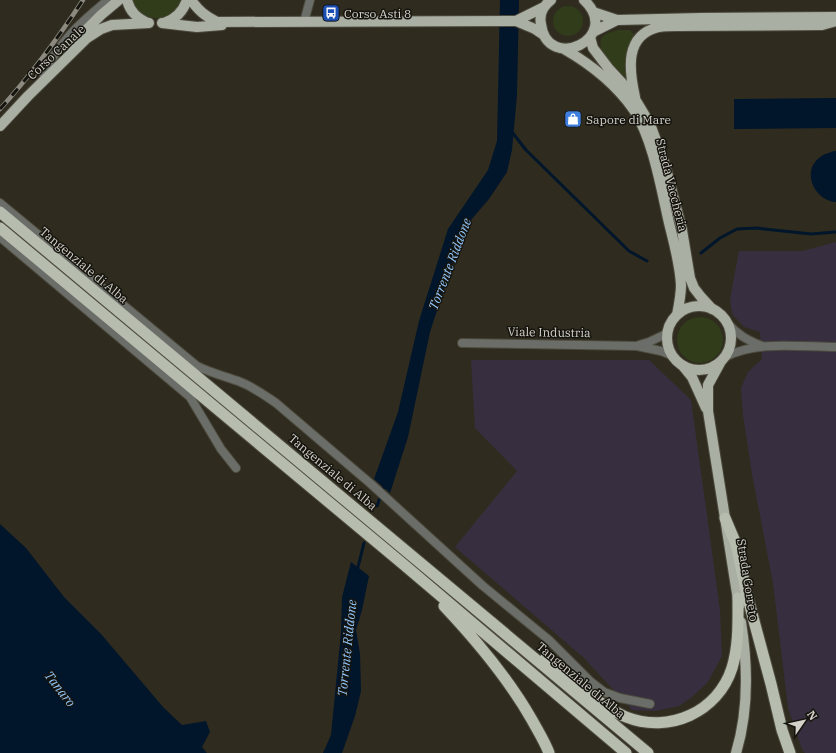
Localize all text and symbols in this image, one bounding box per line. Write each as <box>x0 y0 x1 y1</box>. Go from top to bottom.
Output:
bus stop icon: Corso Asti 8 <box>321 3 341 23</box>
place label: Corso Asti 8 <box>344 6 411 21</box>
street label: Corso Canale <box>24 21 88 83</box>
shop icon: Sapore di Mare <box>563 109 583 129</box>
place label: Sapore di Mare <box>586 112 671 127</box>
street label: Strada Vaccheria <box>653 137 691 234</box>
water label: Torrente Riddone <box>425 215 475 312</box>
street label: Tangenziale di Alba <box>37 224 132 307</box>
street label: Viale Industria <box>507 324 591 340</box>
street label: Tangenziale di Alba <box>286 431 381 514</box>
street label: Strada Gorreto <box>734 538 762 623</box>
water label: Torrente Riddone <box>333 599 361 697</box>
street label: Tangenziale di Alba <box>534 639 629 722</box>
water label: Tanaro <box>41 668 79 710</box>
north arrow <box>784 701 824 741</box>
text: N <box>804 708 821 723</box>

